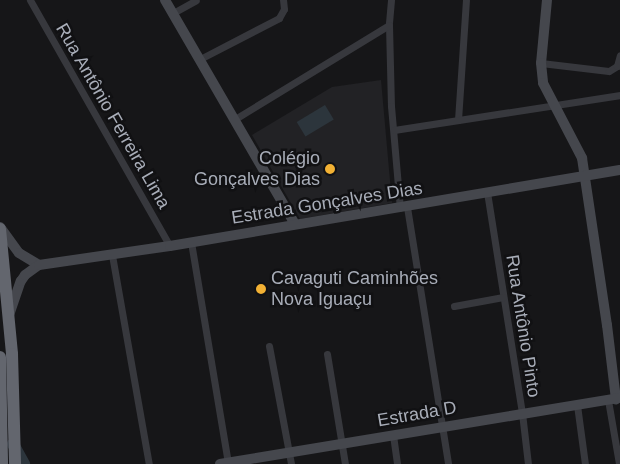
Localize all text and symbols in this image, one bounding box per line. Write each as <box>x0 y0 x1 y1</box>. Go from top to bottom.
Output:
street label: Rua Antônio Ferreira Lima <box>51 19 175 213</box>
place label: Colégio Gonçalves Dias <box>194 148 320 190</box>
marker: Colégio Gonçalves Dias <box>324 163 336 175</box>
street label: Estrada Gonçalves Dias <box>230 177 424 229</box>
street label: Rua Antônio Pinto <box>501 253 545 399</box>
place label: Cavaguti Caminhões Nova Iguaçu <box>271 268 438 310</box>
marker: Cavaguti Caminhões Nova Iguaçu <box>255 283 267 295</box>
street label: Estrada D <box>376 396 458 432</box>

